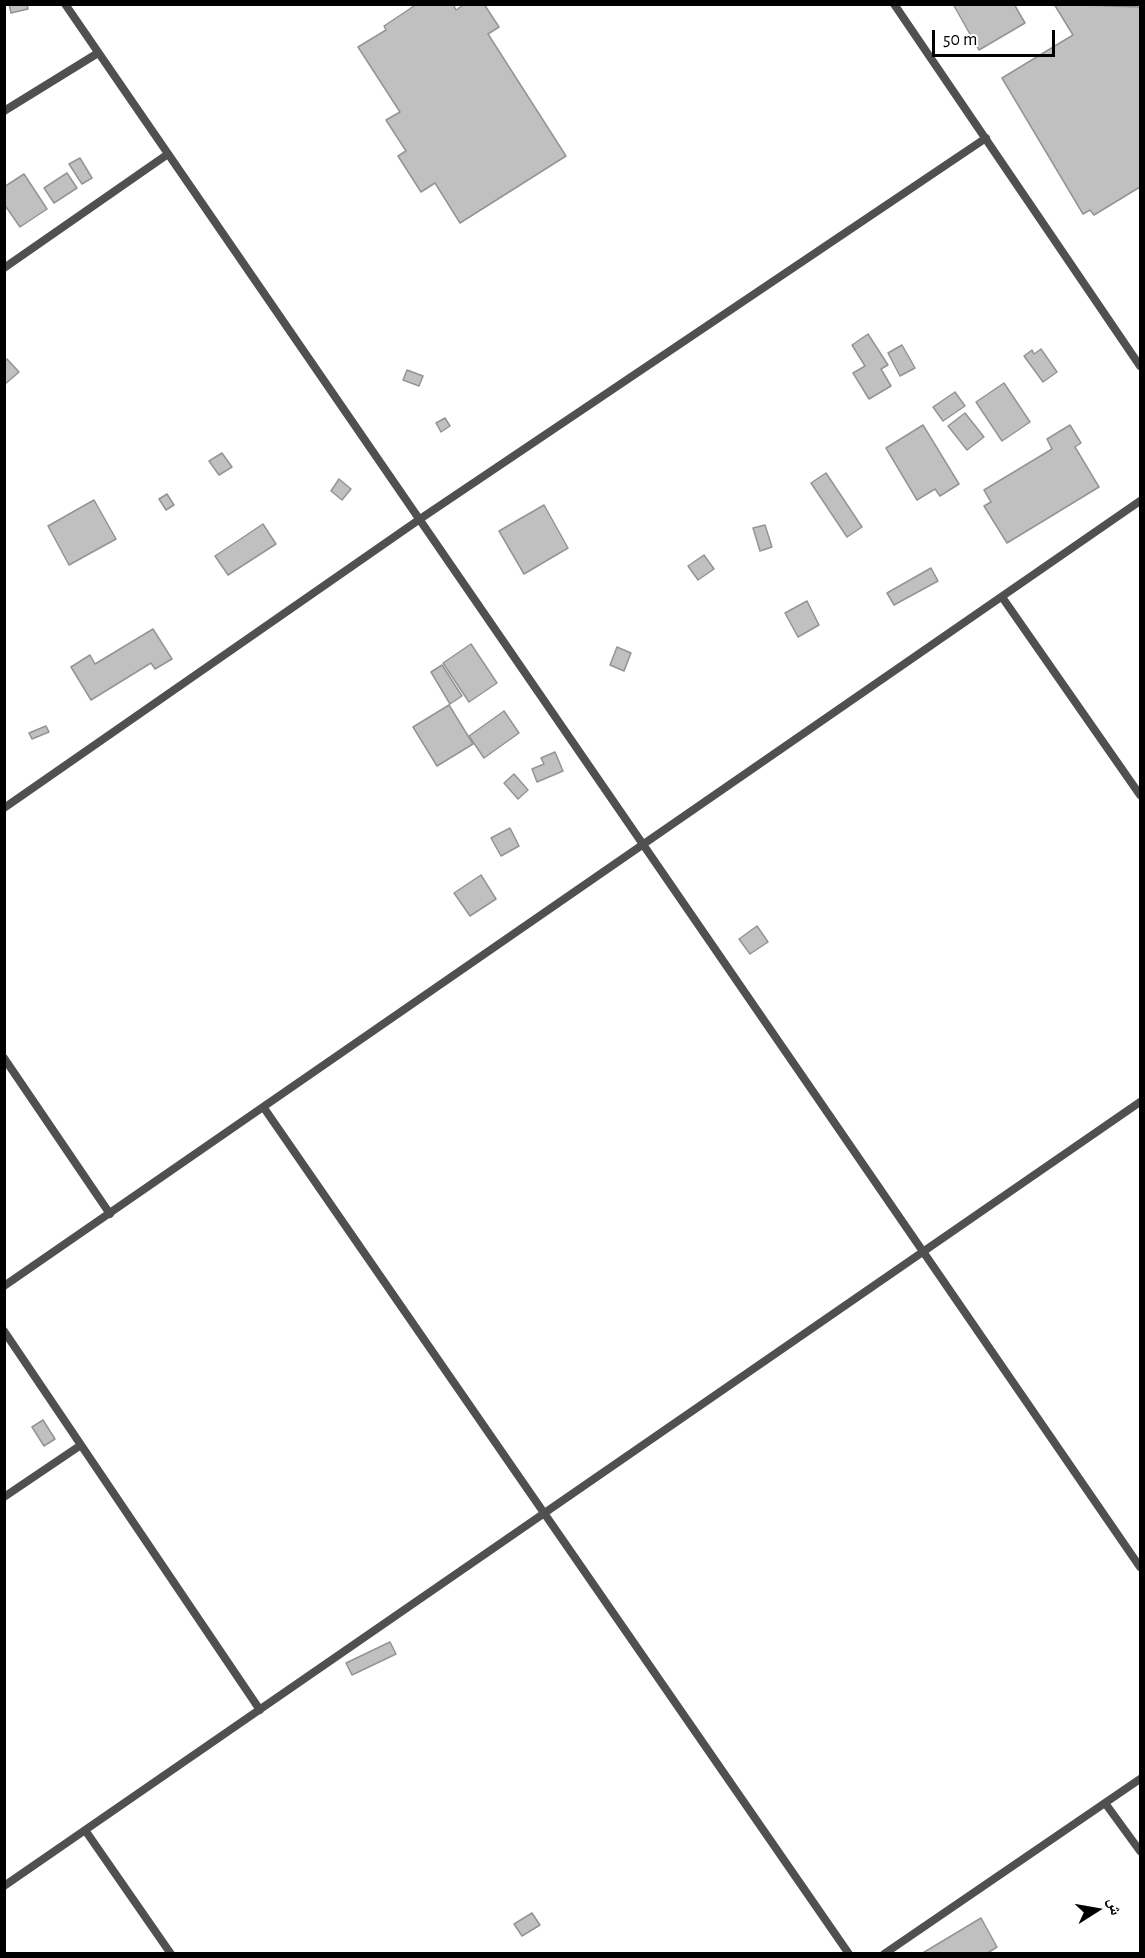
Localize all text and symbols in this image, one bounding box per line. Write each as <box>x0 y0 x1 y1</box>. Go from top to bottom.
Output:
scale bar <box>935 18 1058 56</box>
text: 50 m <box>943 31 977 49</box>
north arrow <box>1067 1880 1127 1940</box>
text: ش <box>1105 1897 1124 1916</box>

